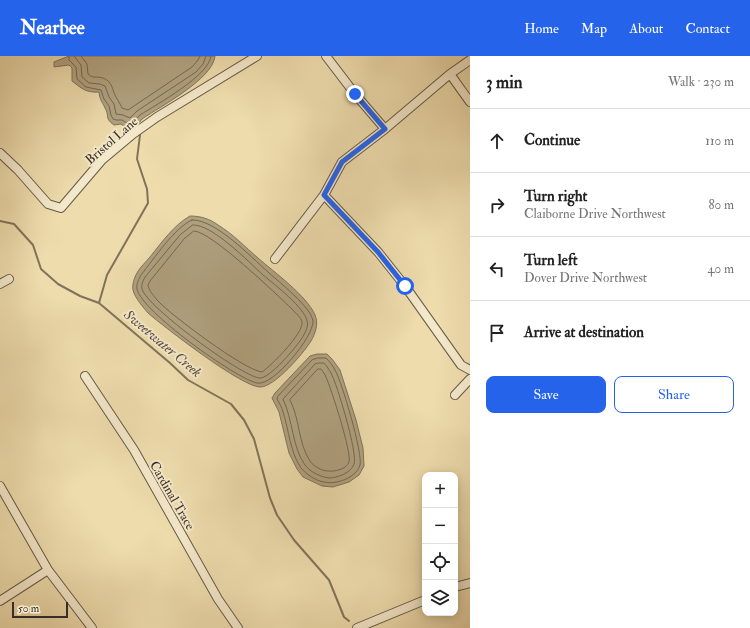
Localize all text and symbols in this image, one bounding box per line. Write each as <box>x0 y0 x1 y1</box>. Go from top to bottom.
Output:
text: Nearbee <box>20 16 85 40</box>
text: Home <box>524 20 559 37</box>
text: Map <box>581 20 607 37</box>
text: About <box>629 20 663 37</box>
text: Contact <box>685 20 730 37</box>
text: 3 min <box>486 72 523 93</box>
text: Walk · 230 m <box>668 74 734 90</box>
route end <box>346 85 364 103</box>
street label: Bristol Lane <box>82 113 142 168</box>
icon: ahead <box>486 130 508 152</box>
text: Continue <box>524 131 580 150</box>
text: 110 m <box>705 133 734 149</box>
text: Turn right <box>524 187 587 206</box>
icon: right <box>486 194 508 216</box>
text: 80 m <box>708 197 734 213</box>
text: Claiborne Drive Northwest <box>524 206 666 222</box>
text: Turn left <box>524 251 578 270</box>
icon: left <box>486 258 508 280</box>
text: 40 m <box>708 261 734 277</box>
text: Dover Drive Northwest <box>524 270 647 286</box>
route start <box>396 277 414 295</box>
water label: Sweetwater Creek <box>120 305 205 381</box>
icon: arrive <box>486 322 508 344</box>
text: Arrive at destination <box>524 323 644 342</box>
button: Save <box>486 376 606 413</box>
button: Share <box>614 376 734 413</box>
street label: Cardinal Trace <box>146 458 199 533</box>
map controls <box>422 472 458 616</box>
button: + <box>422 472 458 508</box>
button: − <box>422 508 458 544</box>
button: locate <box>422 544 458 580</box>
button: layers <box>422 580 458 616</box>
scale bar <box>12 600 68 619</box>
text: 50 m <box>18 602 39 615</box>

